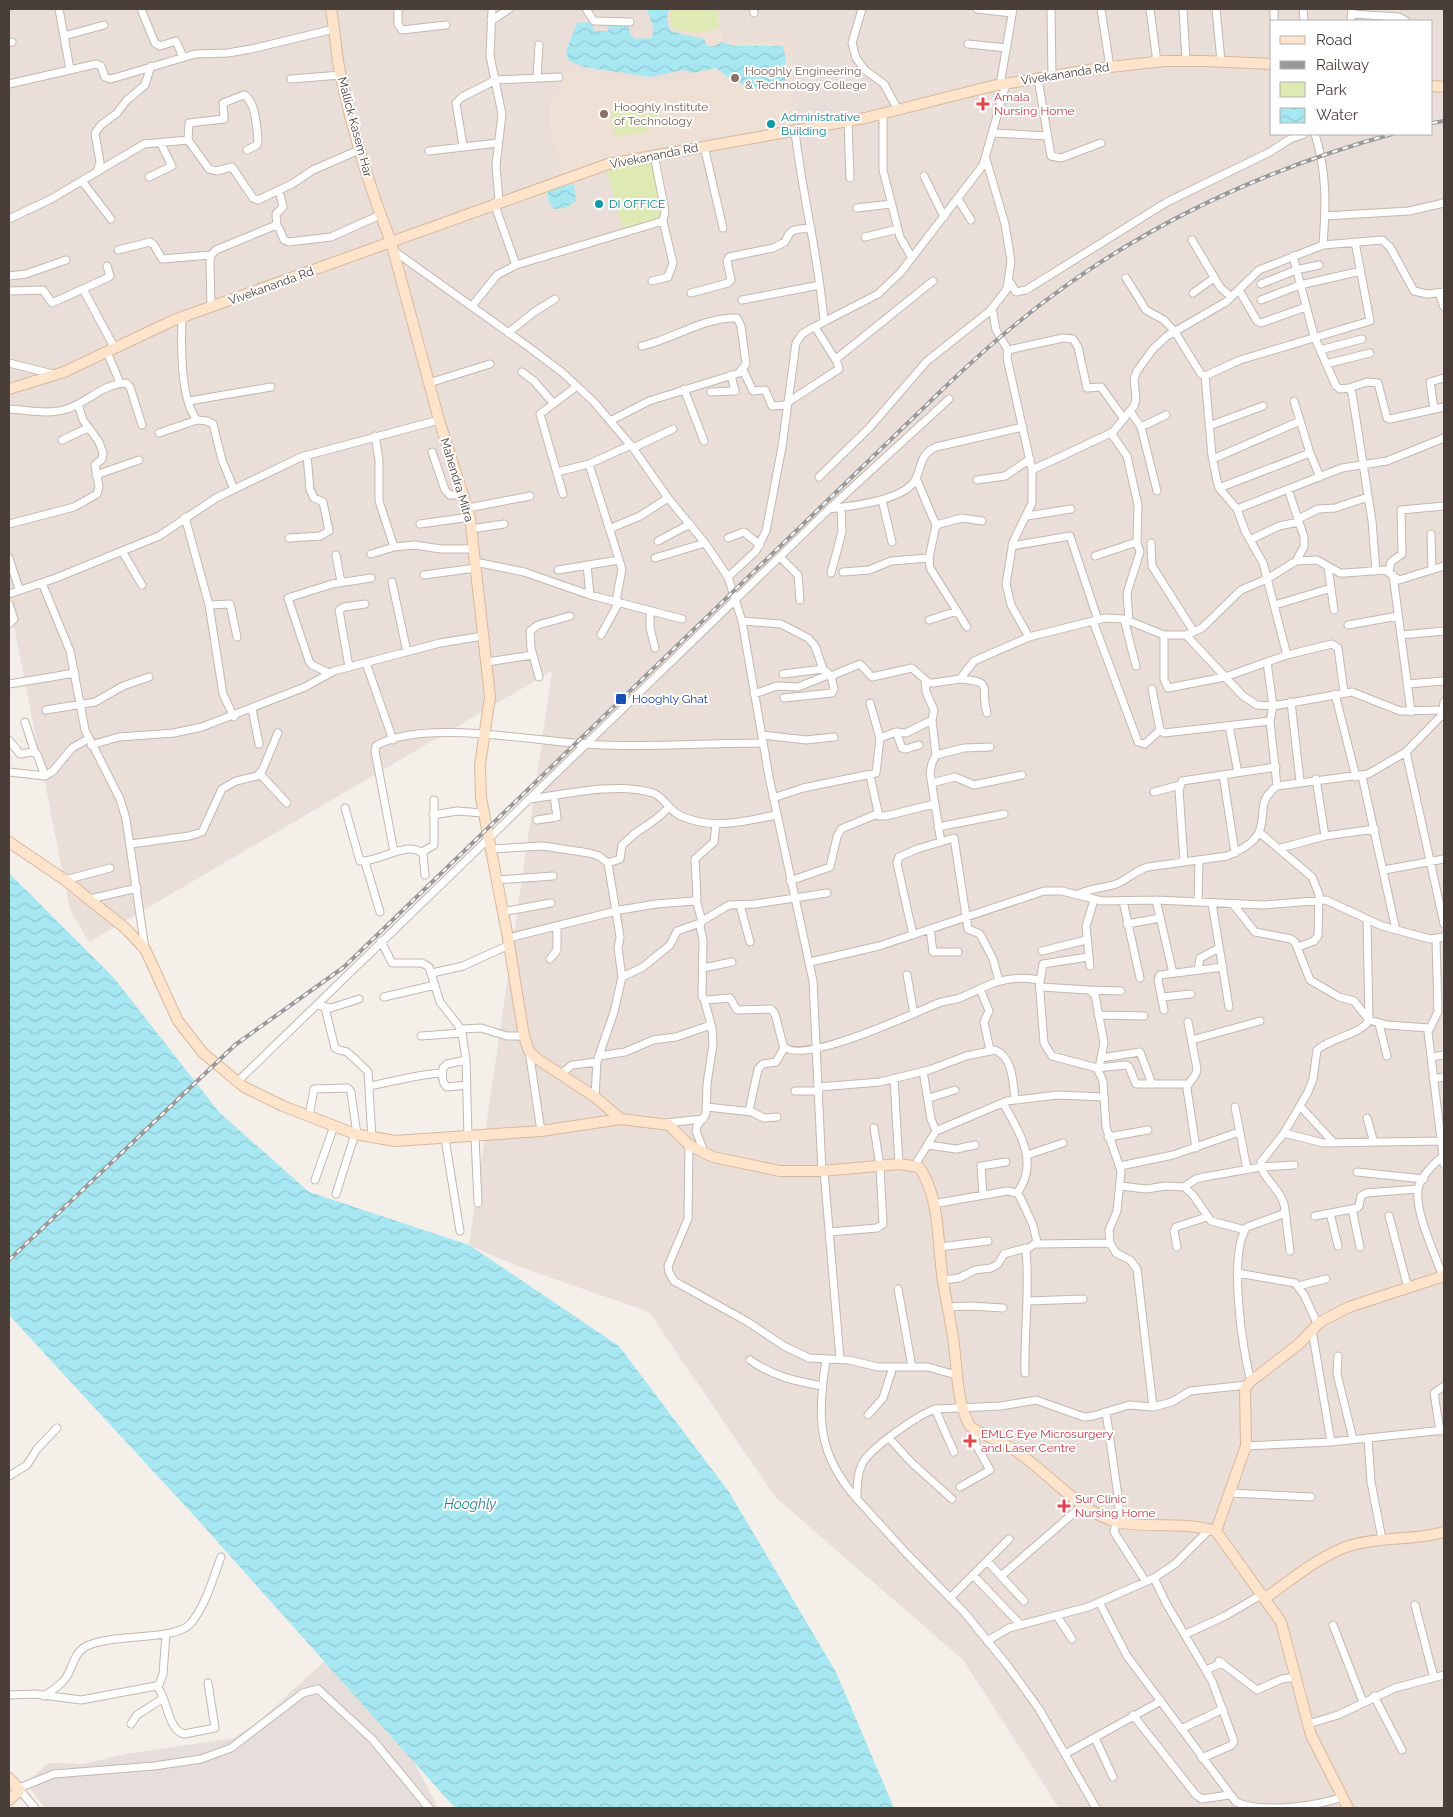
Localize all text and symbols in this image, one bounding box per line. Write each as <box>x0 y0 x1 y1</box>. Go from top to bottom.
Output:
legend <box>1270 20 1433 135</box>
text: Road <box>1316 31 1352 49</box>
text: Railway <box>1316 56 1369 74</box>
street label: Vivekananda Rd <box>1020 60 1110 88</box>
place label: Hooghly Engineering & Technology College <box>745 64 867 92</box>
marker: Hooghly Engineering & Technology College <box>729 72 741 84</box>
street label: Mallick Kasem Har <box>335 75 375 179</box>
text: Park <box>1316 81 1347 99</box>
place label: Amala Nursing Home <box>994 90 1074 118</box>
marker: Amala Nursing Home <box>976 97 990 111</box>
place label: Hooghly Institute of Technology <box>614 100 708 128</box>
text: Water <box>1316 106 1359 124</box>
marker: Hooghly Institute of Technology <box>598 108 610 120</box>
place label: Administrative Building <box>781 110 860 138</box>
marker: Administrative Building <box>765 118 777 130</box>
street label: Vivekananda Rd <box>609 141 699 171</box>
place label: DI OFFICE <box>609 197 665 211</box>
marker: DI OFFICE <box>593 198 605 210</box>
street label: Vivekananda Rd <box>227 264 315 308</box>
street label: Mahendra Mitra <box>438 436 476 524</box>
marker: Hooghly Ghat <box>614 692 628 706</box>
place label: Hooghly Ghat <box>632 692 708 706</box>
place label: EMLC Eye Microsurgery and Laser Centre <box>981 1427 1114 1455</box>
marker: EMLC Eye Microsurgery and Laser Centre <box>963 1434 977 1448</box>
place label: Sur Clinic Nursing Home <box>1075 1492 1155 1520</box>
water label: Hooghly <box>444 1496 497 1512</box>
marker: Sur Clinic Nursing Home <box>1057 1499 1071 1513</box>

